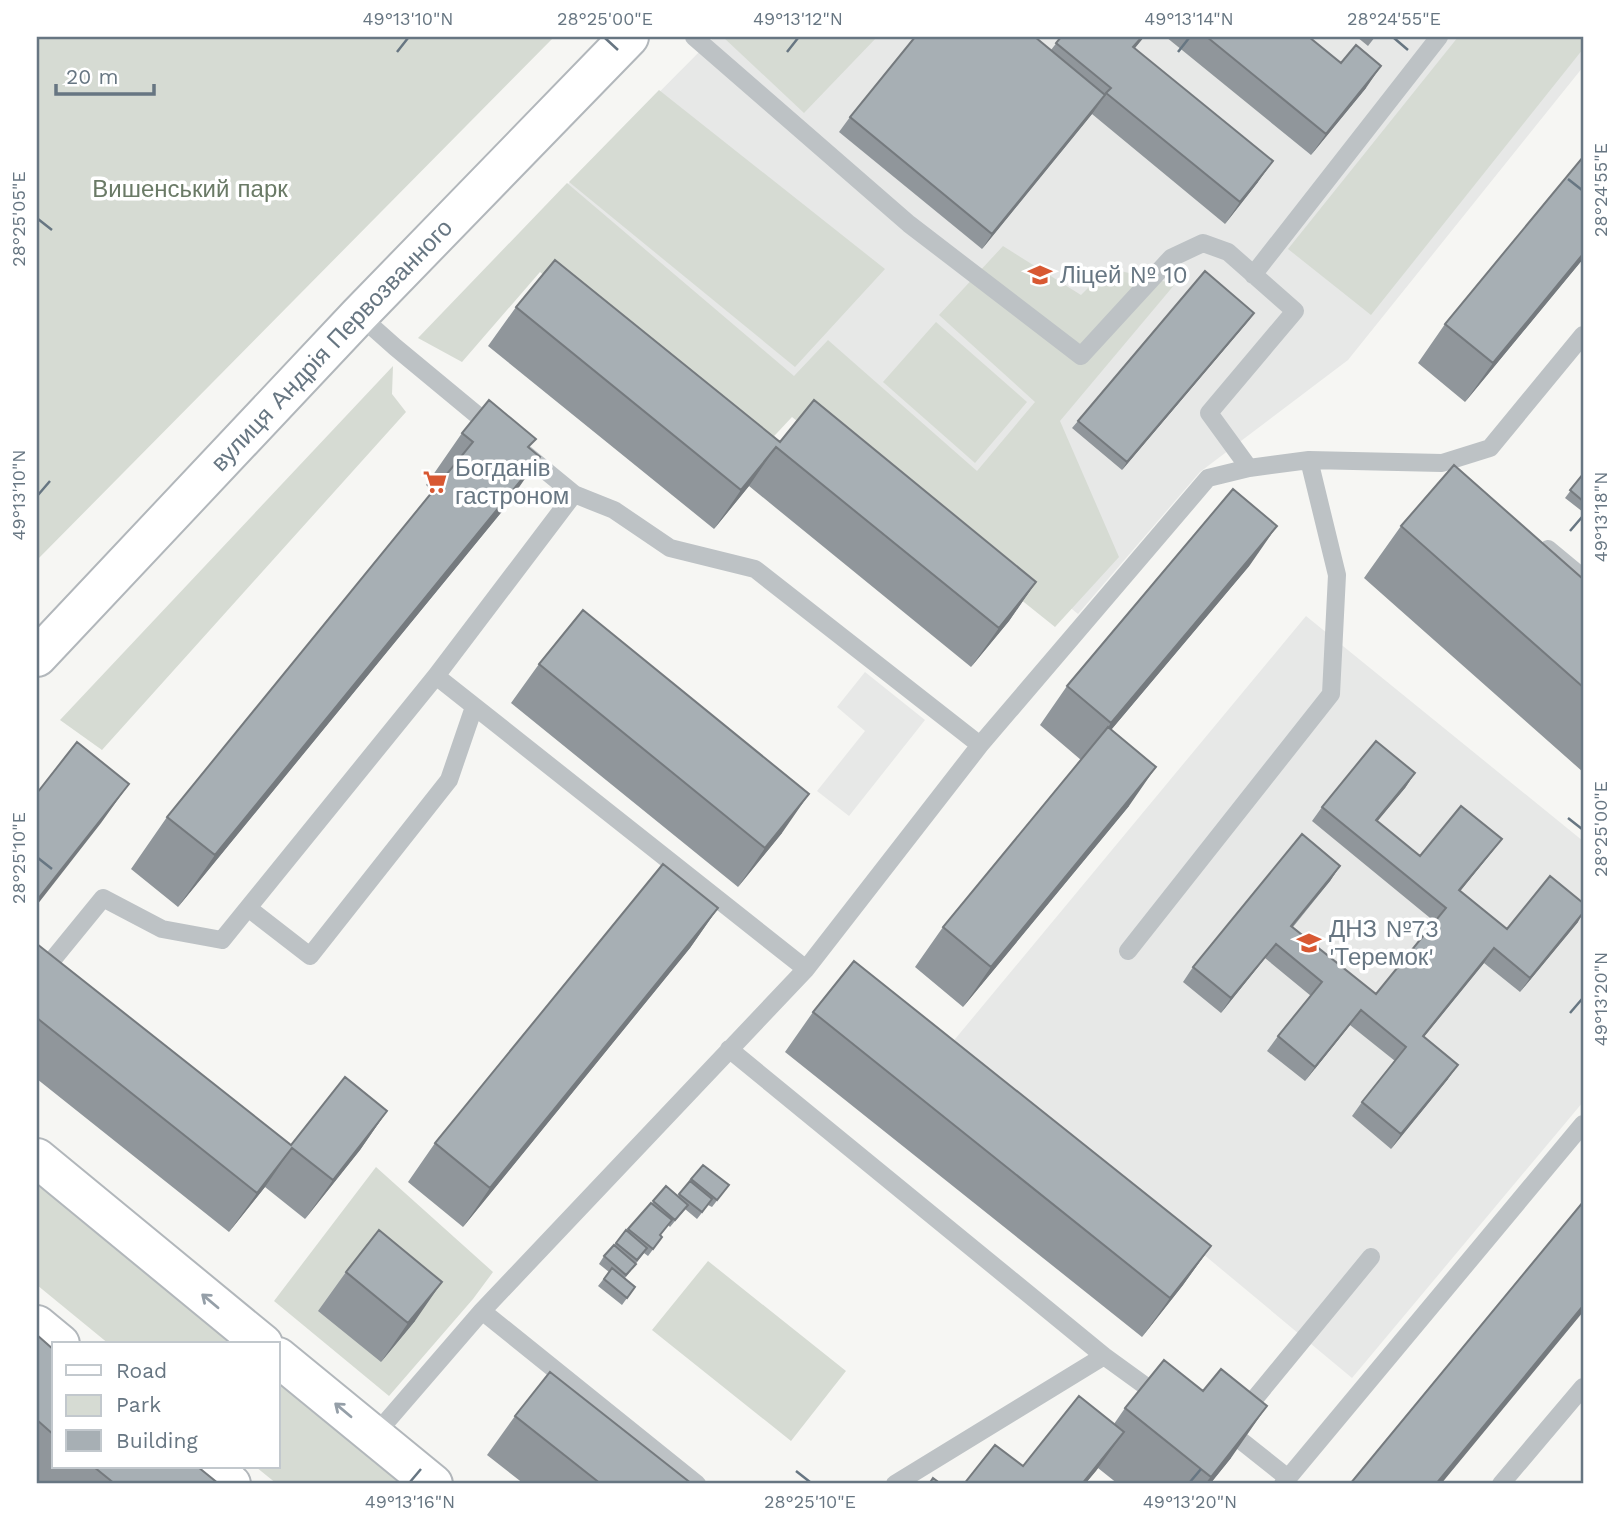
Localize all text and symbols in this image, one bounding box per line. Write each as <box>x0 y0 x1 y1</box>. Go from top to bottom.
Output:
text: 49°13'10"N <box>363 8 453 29</box>
text: 28°25'00"E <box>557 8 653 29</box>
text: 49°13'12"N <box>753 8 843 29</box>
text: 49°13'14"N <box>1144 8 1234 29</box>
text: 28°24'55"E <box>1347 8 1441 29</box>
scale bar <box>56 52 154 96</box>
text: 20 m <box>66 64 118 89</box>
text: 28°24'55"E <box>1590 143 1611 237</box>
text: 28°25'05"E <box>8 171 29 267</box>
park label: Вишенський парк <box>92 175 288 203</box>
street label: вулиця Андрія Первозванного <box>205 214 458 477</box>
school or university icon: Ліцей № 10 <box>1026 261 1054 289</box>
place label: Ліцей № 10 <box>1060 261 1188 289</box>
text: 49°13'10"N <box>8 450 29 540</box>
place label: Богданів гастроном <box>455 454 569 510</box>
supermarket icon: Богданів гастроном <box>421 468 449 496</box>
text: 49°13'18"N <box>1590 472 1611 562</box>
text: 28°25'00"E <box>1590 781 1611 877</box>
text: 28°25'10"E <box>8 812 29 904</box>
place label: ДНЗ №73 'Теремок' <box>1329 915 1439 971</box>
school or university icon: ДНЗ №73 'Теремок' <box>1295 929 1323 957</box>
text: 49°13'20"N <box>1590 952 1611 1046</box>
one-way arrow <box>202 1293 220 1309</box>
legend <box>52 1342 280 1468</box>
text: Road <box>116 1358 167 1383</box>
text: Park <box>116 1392 161 1417</box>
one-way arrow <box>334 1402 352 1418</box>
text: Building <box>116 1428 198 1453</box>
text: 49°13'16"N <box>365 1491 455 1512</box>
text: 28°25'10"E <box>764 1491 856 1512</box>
text: 49°13'20"N <box>1143 1491 1237 1512</box>

